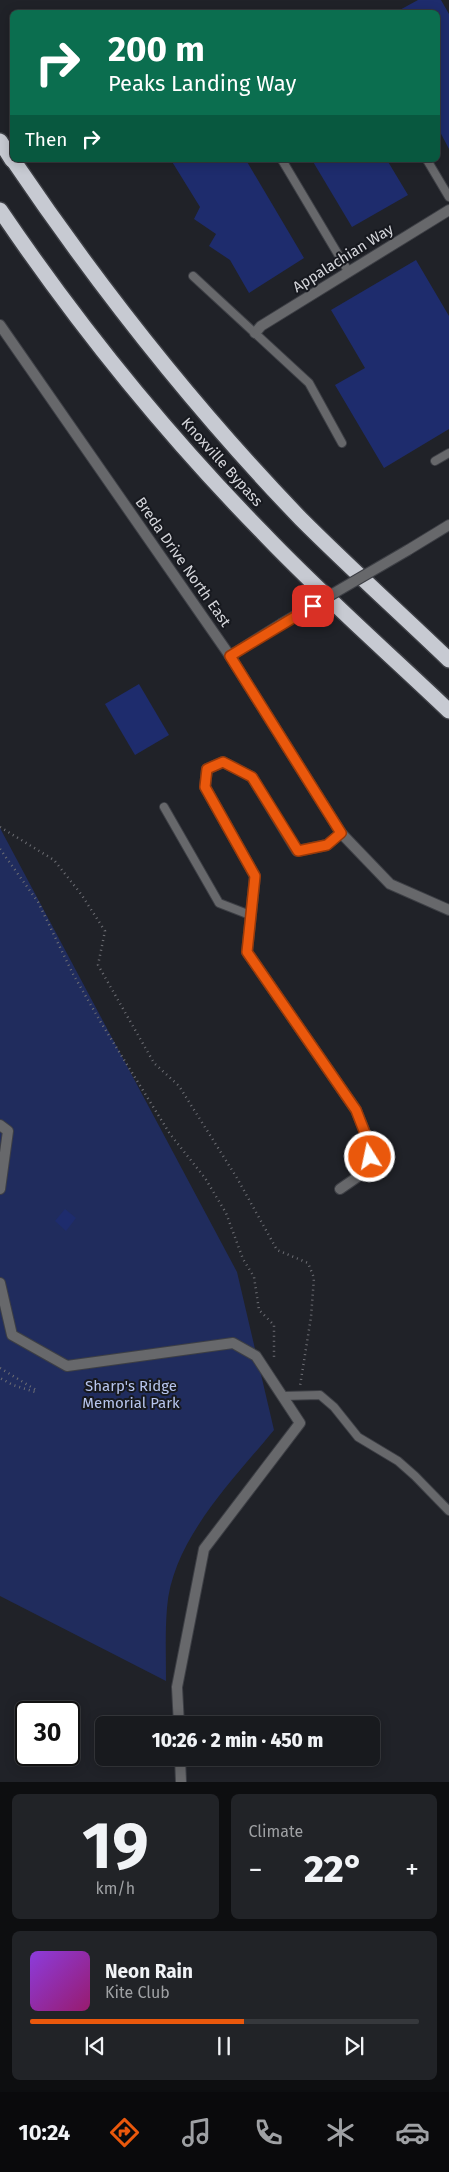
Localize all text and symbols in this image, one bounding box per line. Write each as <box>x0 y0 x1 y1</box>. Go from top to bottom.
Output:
text: 200 m <box>108 28 205 70</box>
icon: right <box>25 30 90 95</box>
text: Peaks Landing Way <box>108 70 296 97</box>
icon: right <box>77 125 105 153</box>
text: Then <box>25 128 67 151</box>
street label: Appalachian Way <box>289 220 397 296</box>
street label: Knoxville Bypass <box>177 414 267 510</box>
street label: Breda Drive North East <box>131 494 235 631</box>
pin <box>292 585 334 627</box>
icon: arrive <box>299 592 327 620</box>
position arrow <box>343 1130 395 1182</box>
park label: Sharp's Ridge Memorial Park <box>82 1377 180 1412</box>
speed limit sign: 30 <box>15 1701 80 1766</box>
text: 10:26 · 2 min · 450 m <box>152 1729 323 1752</box>
text: 19 <box>82 1807 149 1885</box>
text: Climate <box>249 1822 303 1841</box>
text: 22° <box>304 1846 364 1892</box>
text: − <box>249 1853 263 1886</box>
text: + <box>405 1853 419 1886</box>
text: km/h <box>95 1879 135 1898</box>
text: Neon Rain <box>105 1960 193 1983</box>
text: Kite Club <box>105 1983 170 2002</box>
icon: previous <box>81 2032 109 2060</box>
icon: pause <box>210 2032 238 2060</box>
icon: next <box>340 2032 368 2060</box>
icon: directions <box>107 2115 142 2150</box>
icon: music <box>179 2115 214 2150</box>
icon: phone <box>251 2115 286 2150</box>
icon: climate <box>323 2115 358 2150</box>
icon: car <box>395 2115 430 2150</box>
text: 10:24 <box>19 2119 70 2146</box>

